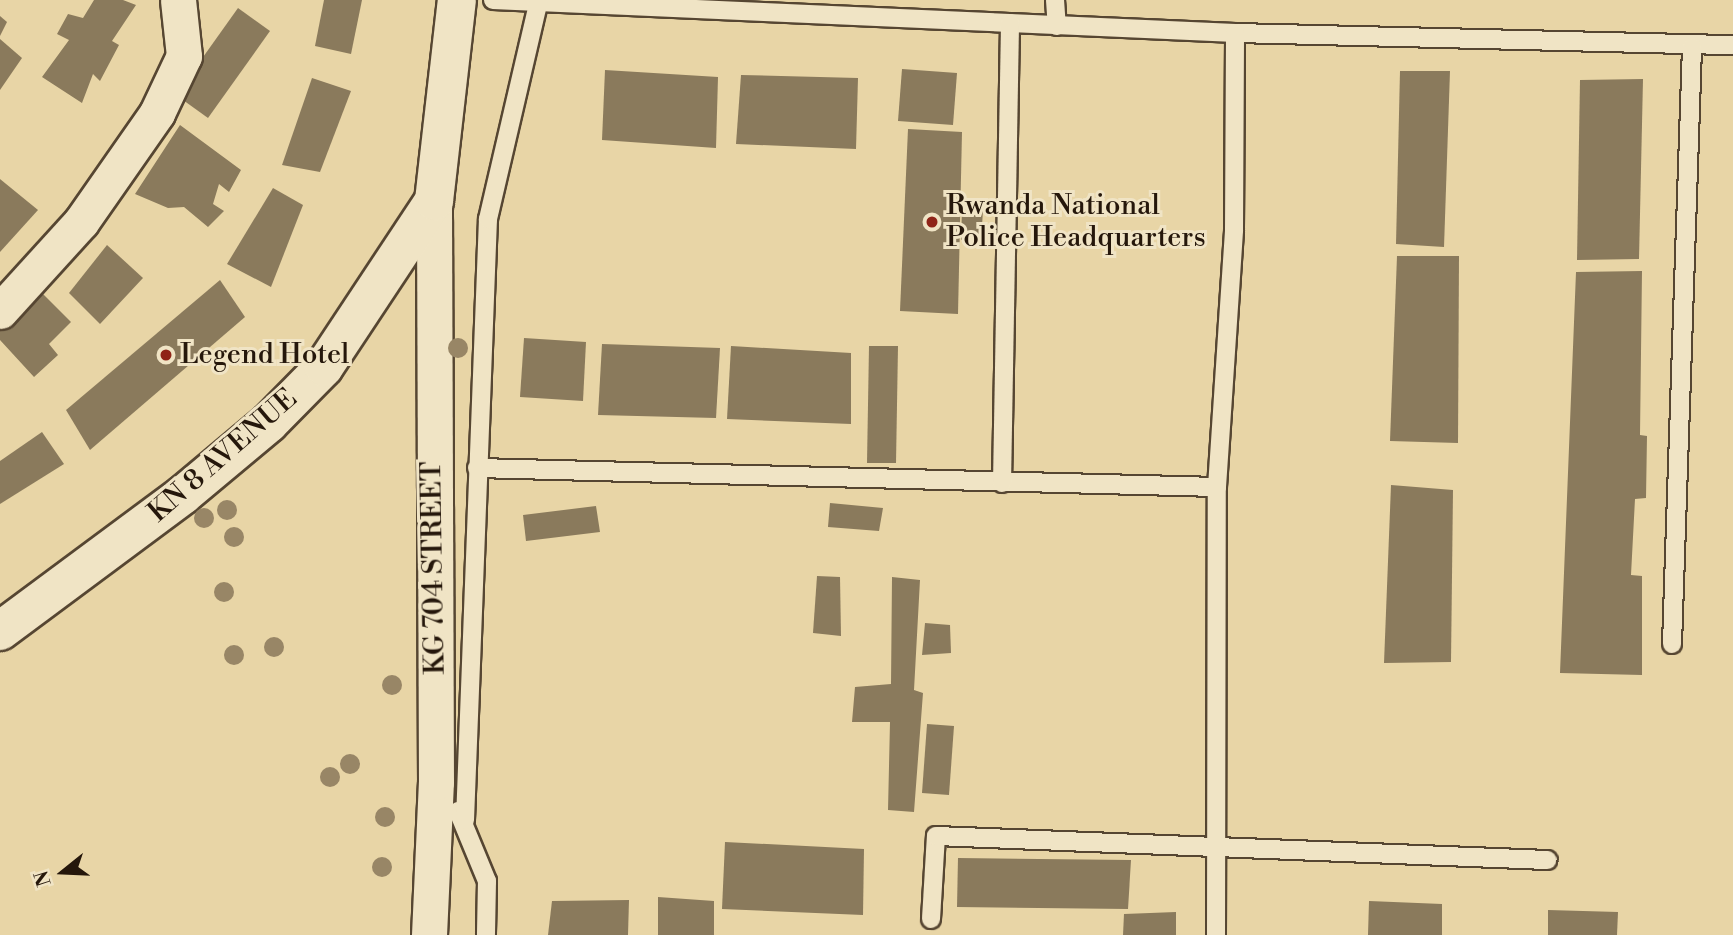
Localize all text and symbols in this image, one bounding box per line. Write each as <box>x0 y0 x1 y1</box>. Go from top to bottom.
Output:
place label: Rwanda National Police Headquarters <box>946 189 1206 255</box>
marker: Rwanda National Police Headquarters <box>924 214 940 230</box>
place label: Legend Hotel <box>180 338 349 372</box>
marker: Legend Hotel <box>158 347 174 363</box>
street label: KN 8 AVENUE <box>142 382 304 530</box>
street label: KG 704 STREET <box>415 461 453 675</box>
north arrow <box>28 837 98 907</box>
text: N <box>29 868 57 889</box>

